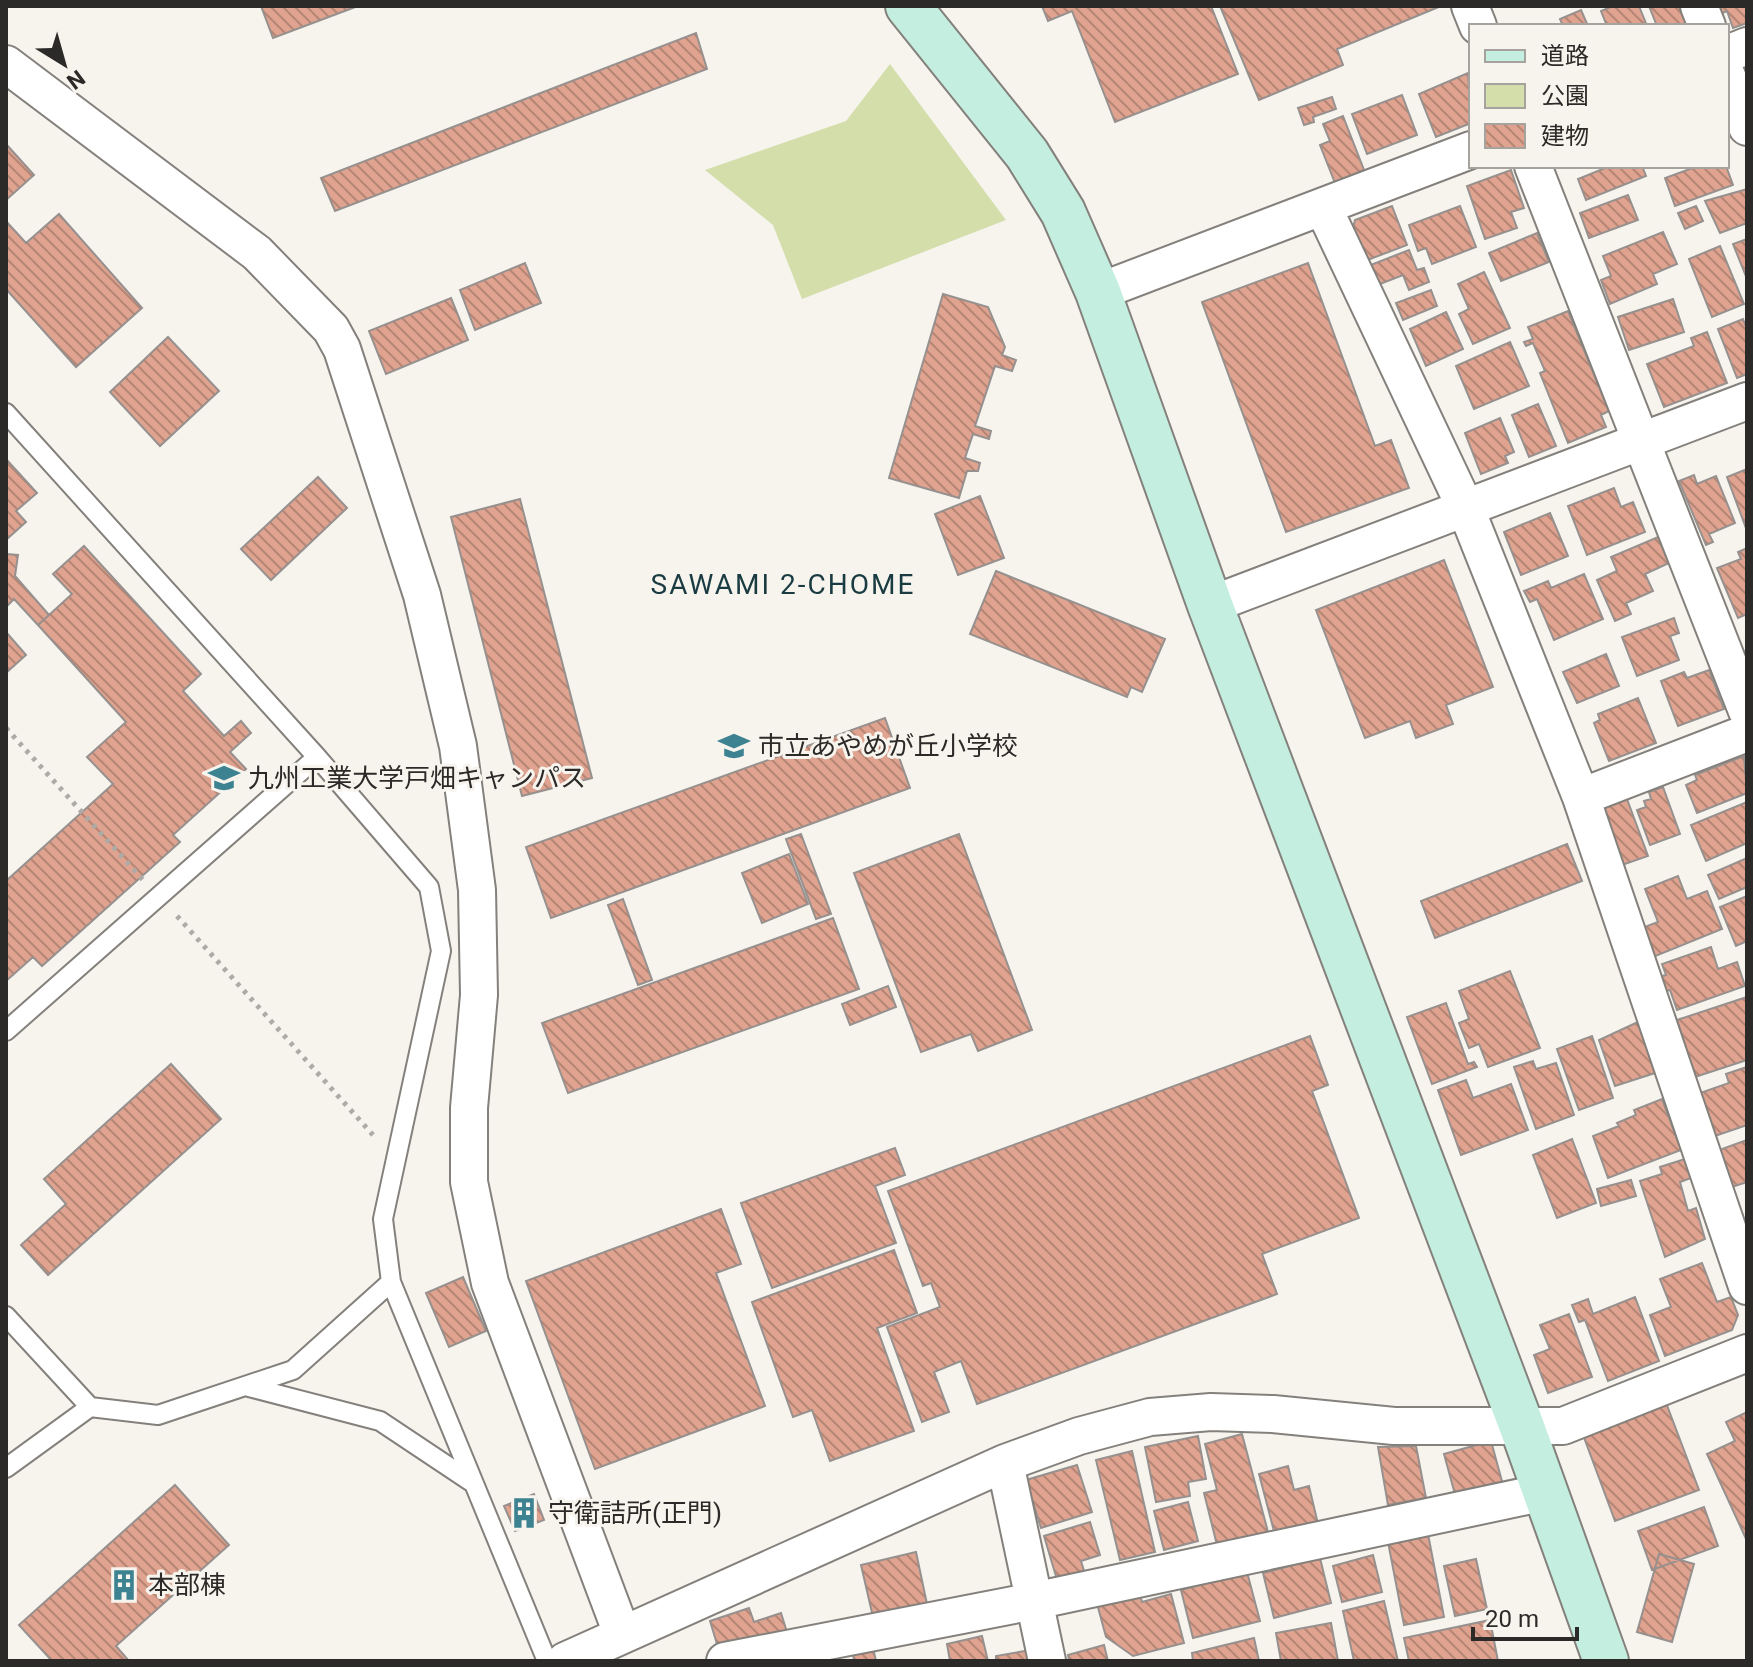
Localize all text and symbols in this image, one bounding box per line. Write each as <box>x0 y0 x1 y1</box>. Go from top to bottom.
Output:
north arrow <box>24 24 104 104</box>
legend <box>1469 24 1729 168</box>
text: 道路 <box>1541 42 1589 70</box>
text: N <box>62 65 89 94</box>
text: 公園 <box>1541 82 1589 110</box>
text: 建物 <box>1541 122 1589 150</box>
district label: SAWAMI 2-CHOME <box>651 568 915 601</box>
school or university icon: 市立あやめが丘小学校 <box>717 729 751 763</box>
place label: 市立あやめが丘小学校 <box>758 731 1018 761</box>
school or university icon: 九州工業大学戸畑キャンパス <box>207 761 241 795</box>
place label: 九州工業大学戸畑キャンパス <box>248 763 586 793</box>
building icon: 守衛詰所(正門) <box>507 1496 541 1530</box>
place label: 守衛詰所(正門) <box>548 1498 722 1528</box>
building icon: 本部棟 <box>107 1568 141 1602</box>
place label: 本部棟 <box>148 1570 226 1600</box>
scale bar <box>1473 1591 1577 1641</box>
text: 20 m <box>1485 1605 1539 1633</box>

